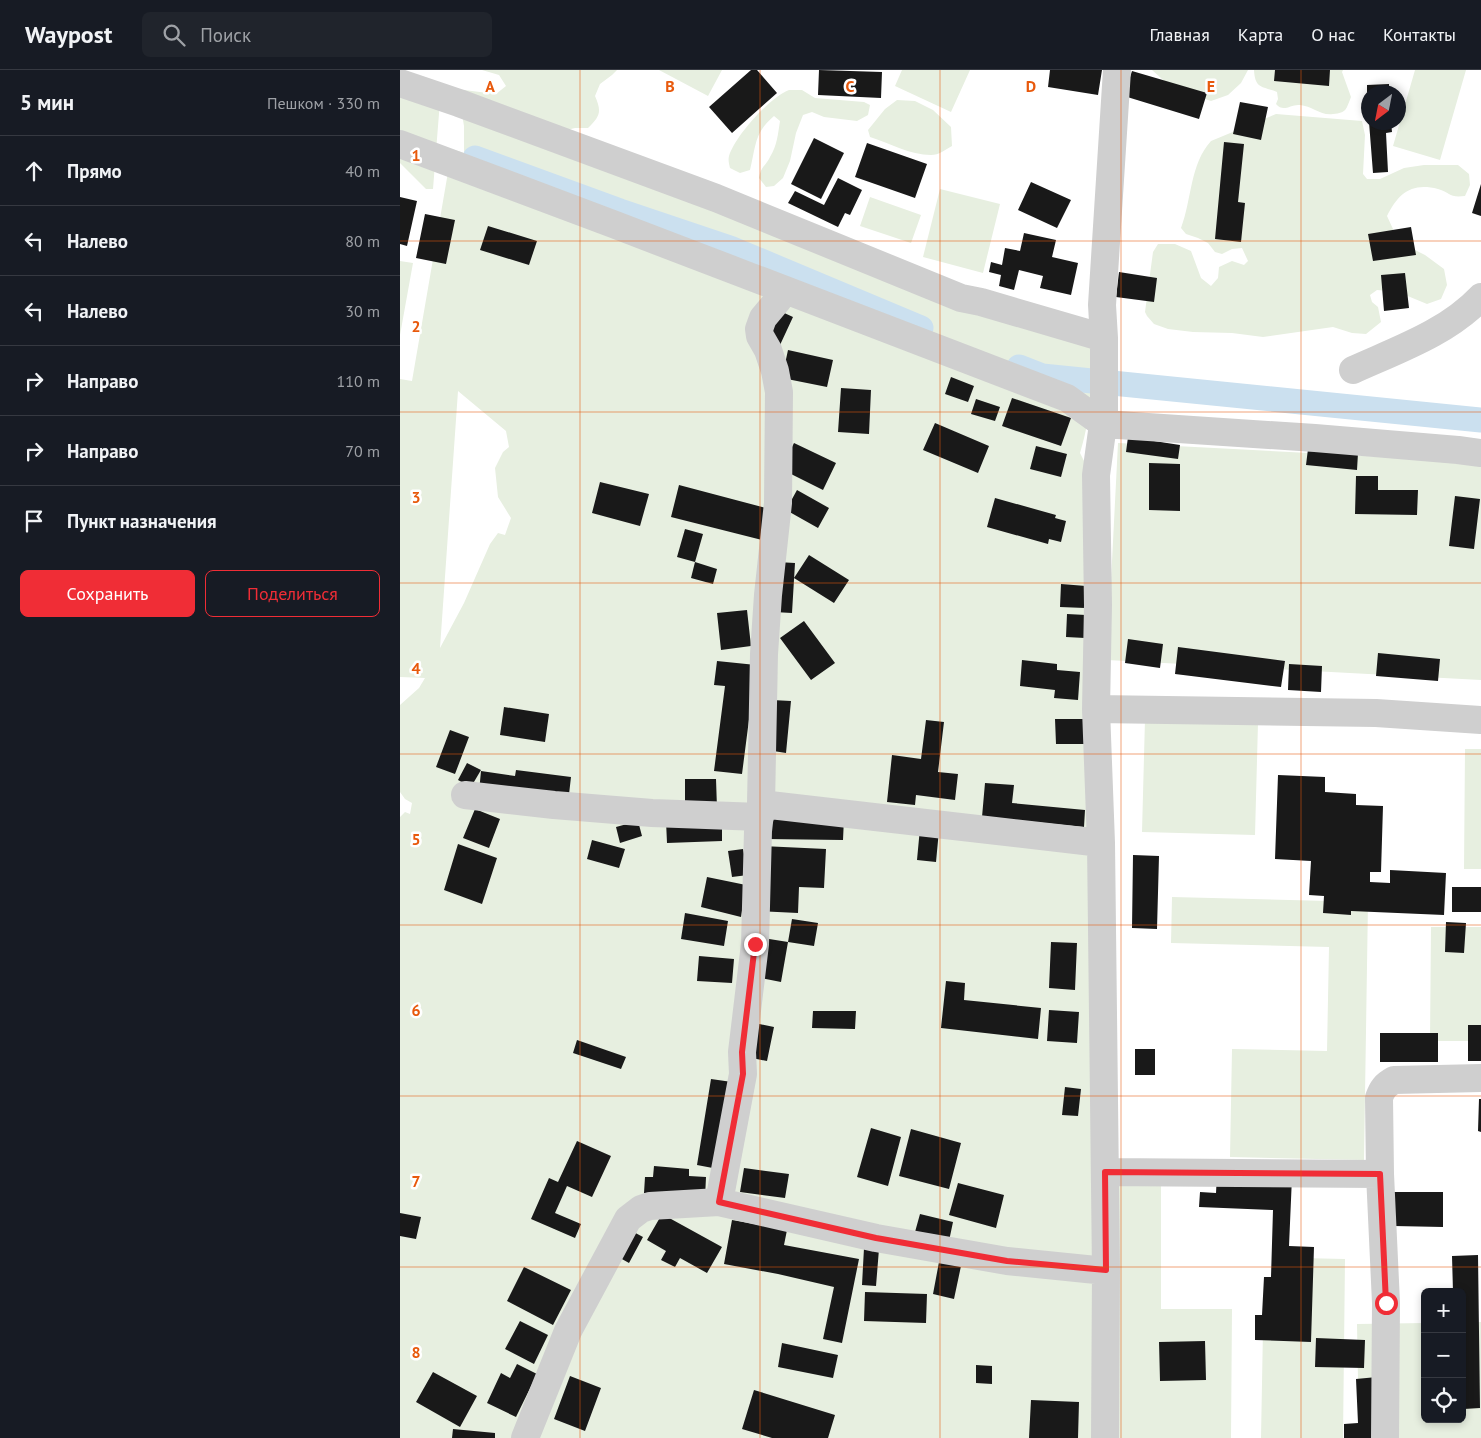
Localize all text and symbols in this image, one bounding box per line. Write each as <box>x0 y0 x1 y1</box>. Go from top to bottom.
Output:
search box <box>142 12 492 57</box>
text: Waypost <box>25 19 112 50</box>
icon: search <box>160 21 188 49</box>
text: Поиск <box>200 23 251 47</box>
text: Главная <box>1149 23 1210 46</box>
text: Карта <box>1238 23 1283 46</box>
text: О нас <box>1311 23 1355 46</box>
text: Контакты <box>1383 23 1456 46</box>
text: A <box>485 76 495 96</box>
text: B <box>665 76 675 96</box>
text: C <box>846 76 855 96</box>
text: D <box>1026 76 1036 96</box>
text: E <box>1207 76 1215 96</box>
north arrow <box>1361 85 1406 130</box>
text: 5 мин <box>20 89 74 116</box>
text: Пешком · 330 m <box>267 93 380 113</box>
text: 1 <box>411 145 421 165</box>
icon: ahead <box>20 157 48 185</box>
text: Прямо <box>67 159 122 183</box>
text: 40 m <box>345 161 380 181</box>
icon: left <box>20 227 48 255</box>
text: Налево <box>67 229 128 253</box>
text: 80 m <box>345 231 380 251</box>
icon: left <box>20 297 48 325</box>
text: Налево <box>67 299 128 323</box>
text: 30 m <box>345 301 380 321</box>
text: 2 <box>411 316 421 336</box>
icon: right <box>20 367 48 395</box>
text: Направо <box>67 369 138 393</box>
text: 110 m <box>337 371 380 391</box>
icon: right <box>20 437 48 465</box>
text: Направо <box>67 439 138 463</box>
text: 70 m <box>345 441 380 461</box>
text: 3 <box>411 487 421 507</box>
icon: arrive <box>20 507 48 535</box>
text: Пункт назначения <box>67 509 217 533</box>
button: Сохранить <box>20 570 195 617</box>
button: Поделиться <box>205 570 380 617</box>
text: 4 <box>411 658 421 678</box>
text: 5 <box>411 829 421 849</box>
route end <box>744 933 767 956</box>
text: 6 <box>411 1000 421 1020</box>
text: 7 <box>411 1171 421 1191</box>
map controls <box>1421 1288 1466 1423</box>
button: + <box>1421 1288 1466 1333</box>
route start <box>1375 1292 1398 1315</box>
button: − <box>1421 1333 1466 1378</box>
text: 8 <box>411 1342 421 1362</box>
button: locate <box>1421 1378 1466 1423</box>

